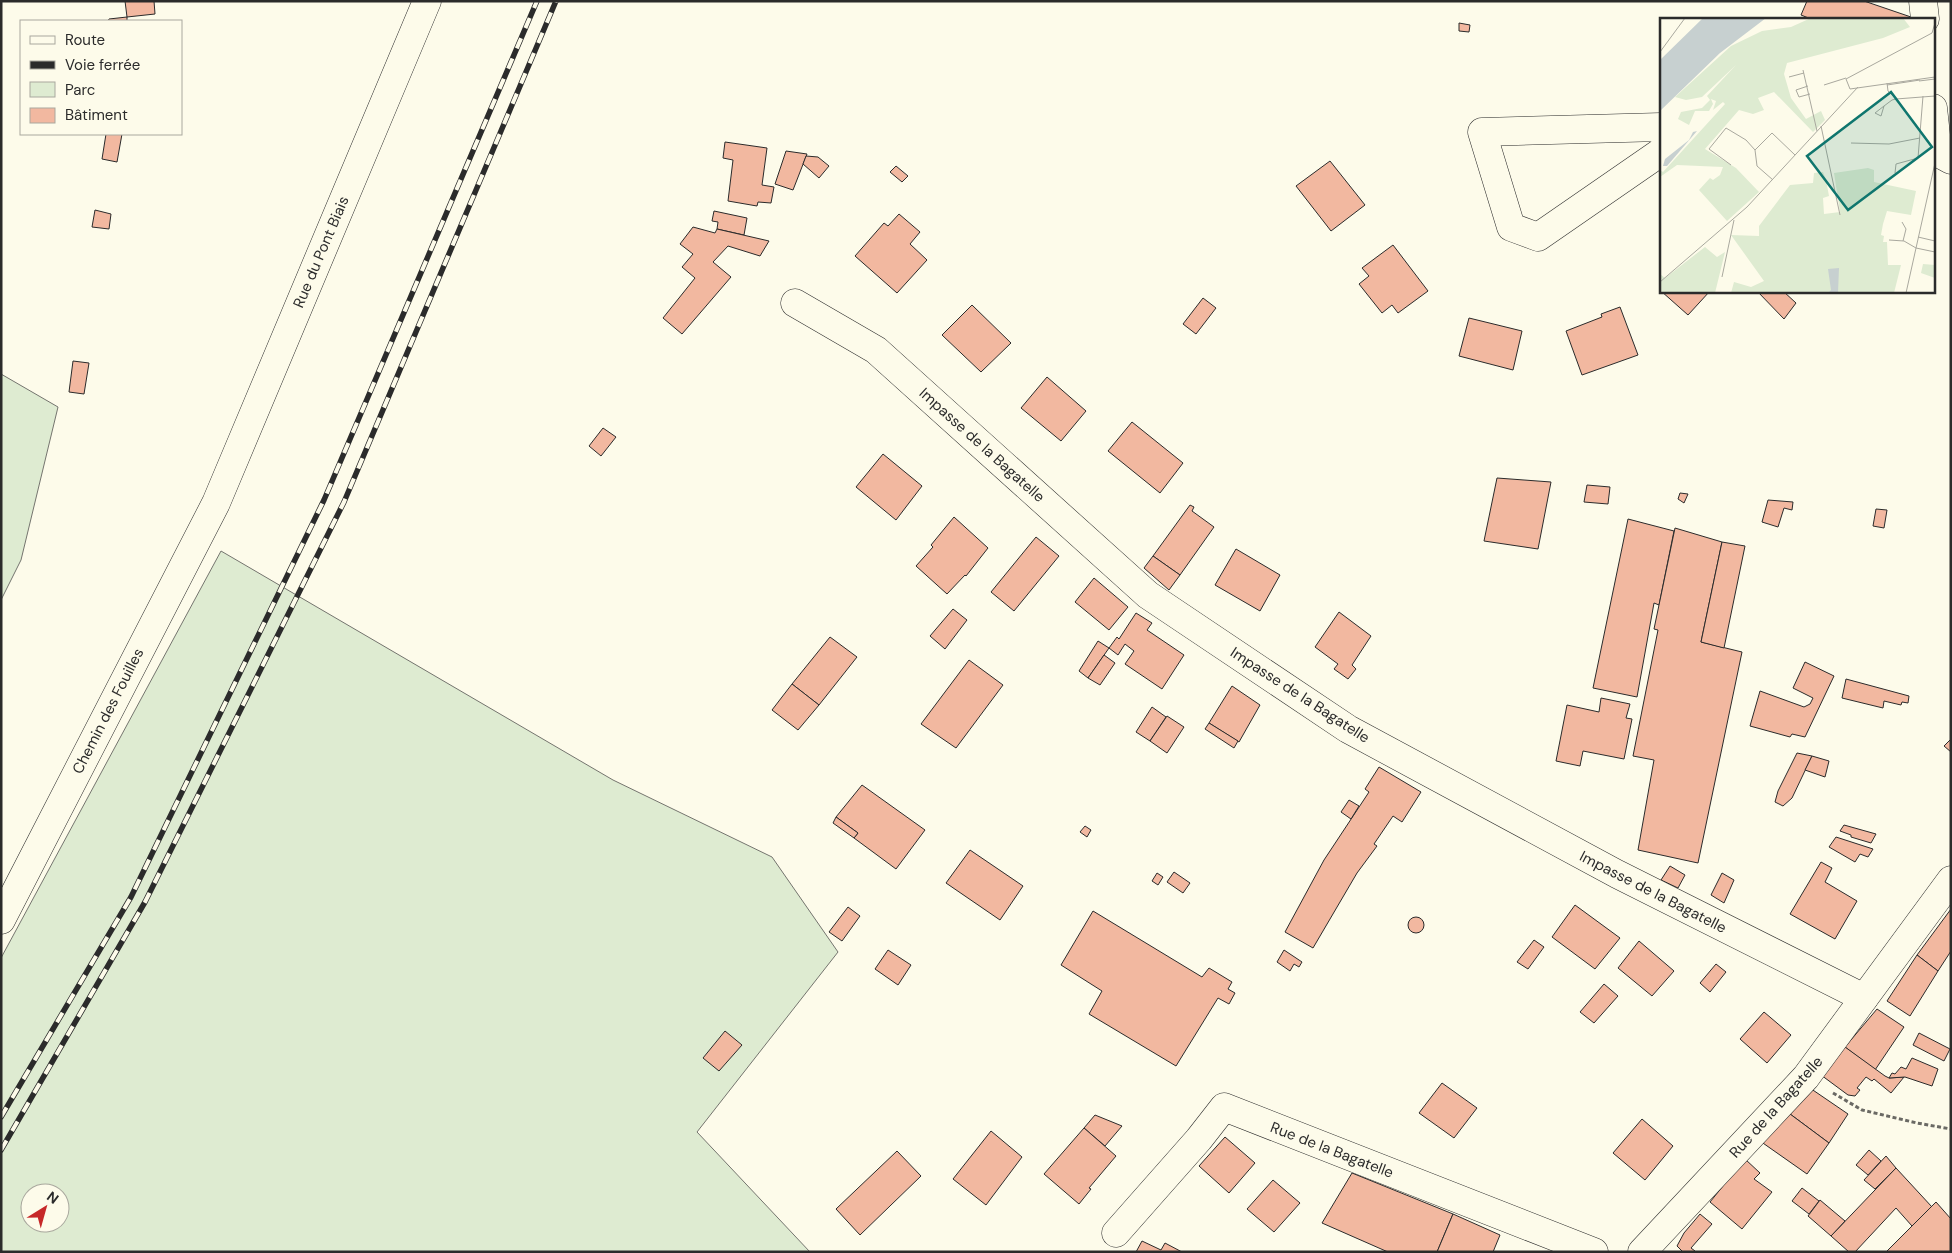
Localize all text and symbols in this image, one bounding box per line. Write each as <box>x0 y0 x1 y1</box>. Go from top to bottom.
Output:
inset map <box>1660 18 1934 292</box>
legend <box>20 20 182 135</box>
text: Route <box>65 30 105 50</box>
text: Voie ferrée <box>65 55 140 75</box>
text: Parc <box>65 80 95 100</box>
text: Bâtiment <box>65 105 128 125</box>
street label: Rue du Pont Biais <box>288 193 354 311</box>
street label: Impasse de la Bagatelle <box>915 383 1049 507</box>
street label: Impasse de la Bagatelle <box>1226 642 1374 748</box>
street label: Chemin des Fouilles <box>68 645 148 777</box>
street label: Impasse de la Bagatelle <box>1576 846 1730 938</box>
street label: Rue de la Bagatelle <box>1725 1052 1827 1162</box>
street label: Rue de la Bagatelle <box>1268 1117 1396 1183</box>
north arrow <box>20 1183 70 1233</box>
text: N <box>43 1187 62 1208</box>

